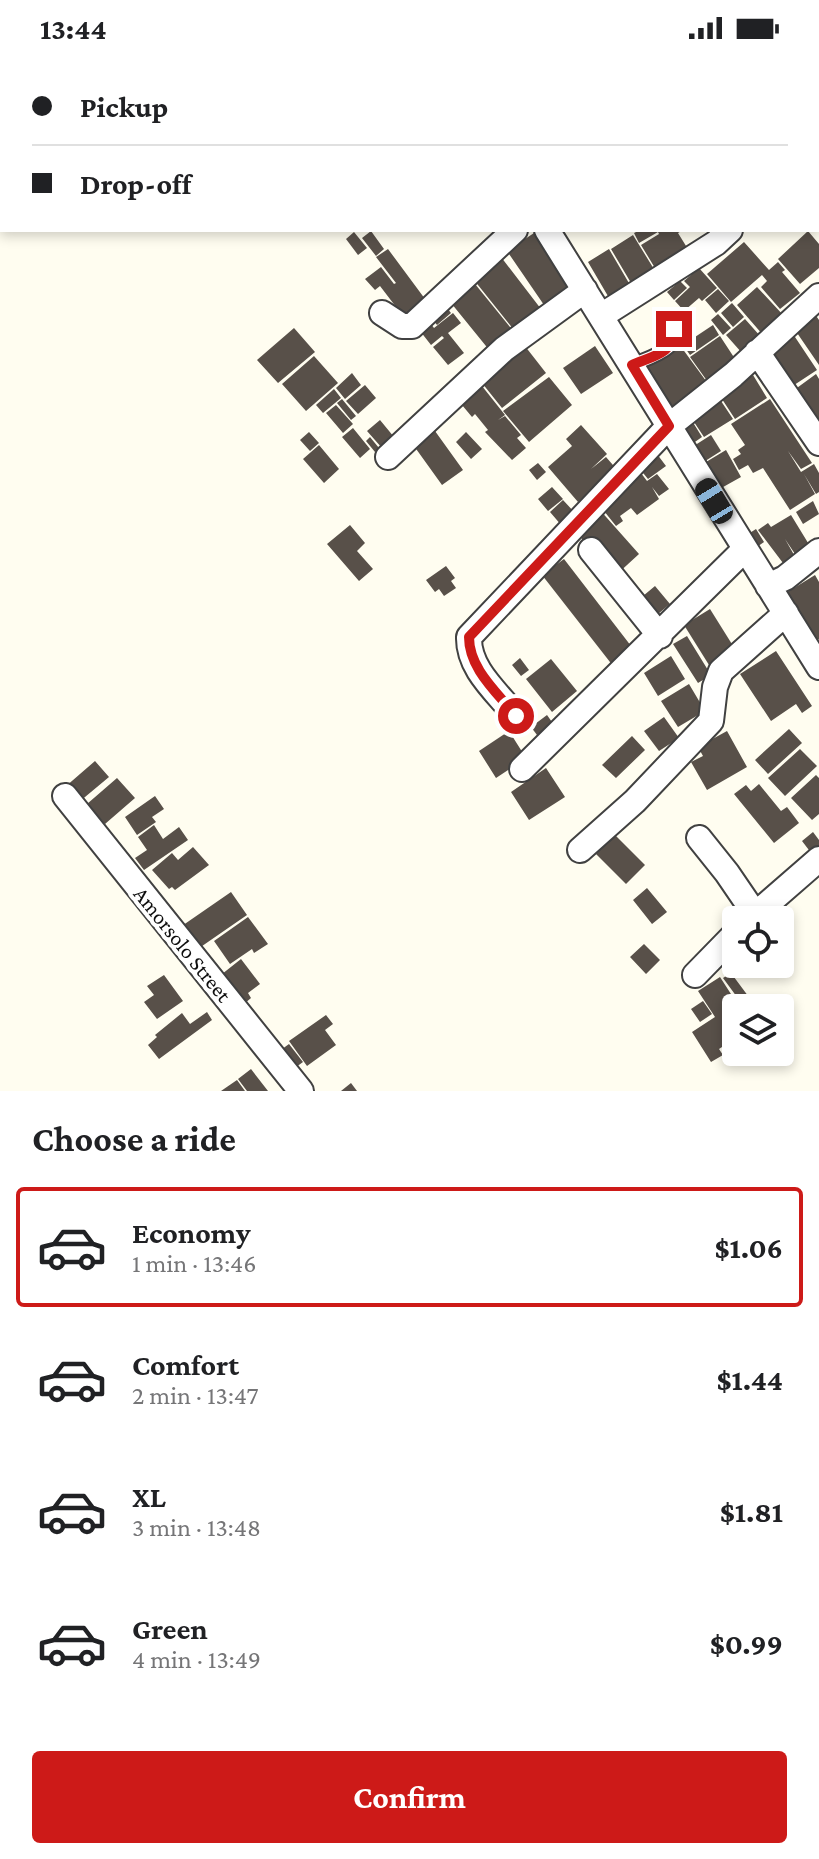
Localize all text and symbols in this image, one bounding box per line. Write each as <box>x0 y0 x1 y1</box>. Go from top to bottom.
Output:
text: 13:44 <box>40 12 107 45</box>
text: Pickup <box>80 90 168 123</box>
text: Drop-off <box>80 167 191 200</box>
route end <box>656 311 692 347</box>
car <box>691 474 737 528</box>
route start <box>498 698 534 734</box>
street label: Amorsolo Street <box>129 882 237 1007</box>
map controls <box>722 906 794 1066</box>
button: locate <box>722 906 794 978</box>
button: layers <box>722 994 794 1066</box>
text: Choose a ride <box>32 1119 236 1159</box>
icon: car <box>36 1211 108 1283</box>
text: Economy <box>132 1216 251 1249</box>
text: $1.06 <box>715 1231 783 1264</box>
text: 1 min · 13:46 <box>132 1249 257 1278</box>
icon: car <box>36 1343 108 1415</box>
text: Comfort <box>132 1348 239 1381</box>
text: $1.44 <box>717 1363 783 1396</box>
text: 2 min · 13:47 <box>132 1381 258 1410</box>
icon: car <box>36 1475 108 1547</box>
text: XL <box>132 1480 166 1513</box>
text: $1.81 <box>720 1495 783 1528</box>
text: 3 min · 13:48 <box>132 1513 261 1542</box>
icon: car <box>36 1607 108 1679</box>
text: Green <box>132 1612 208 1645</box>
text: $0.99 <box>710 1627 783 1660</box>
text: 4 min · 13:49 <box>132 1645 261 1674</box>
button: Confirm <box>32 1751 787 1843</box>

